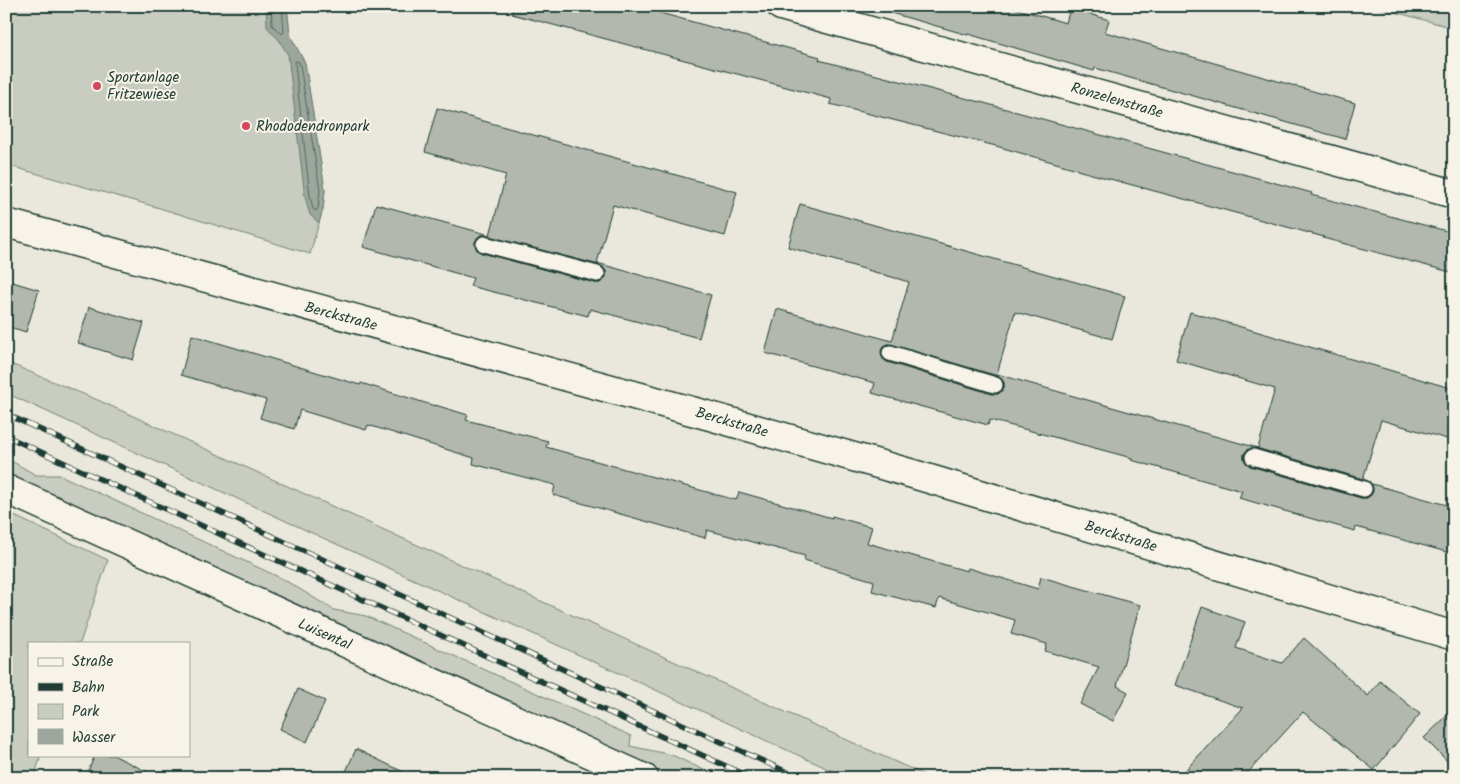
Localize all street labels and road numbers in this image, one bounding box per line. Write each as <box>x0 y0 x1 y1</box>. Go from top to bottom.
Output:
street label: Ronzelenstraße <box>1068 76 1166 126</box>
street label: Berckstraße <box>302 296 380 338</box>
street label: Berckstraße <box>693 401 771 445</box>
street label: Berckstraße <box>1081 515 1160 559</box>
street label: Luisental <box>294 612 356 658</box>

